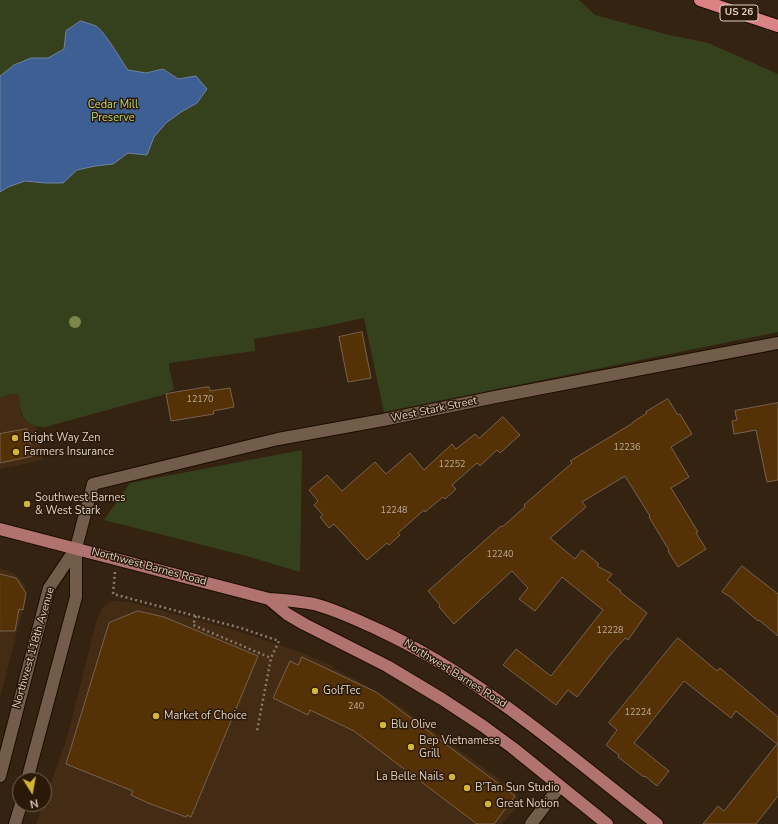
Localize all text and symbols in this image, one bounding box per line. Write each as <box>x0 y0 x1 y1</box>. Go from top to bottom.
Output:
road number: US 26 <box>720 5 758 21</box>
park label: Cedar Mill Preserve <box>88 98 138 124</box>
street label: West Stark Street <box>390 394 478 426</box>
house number: 12170 <box>187 395 213 405</box>
place label: Bright Way Zen <box>23 431 100 445</box>
marker: Bright Way Zen <box>10 433 20 443</box>
house number: 12236 <box>614 443 640 453</box>
place label: Farmers Insurance <box>24 445 114 459</box>
marker: Farmers Insurance <box>11 447 21 457</box>
house number: 12252 <box>439 460 465 470</box>
place label: Southwest Barnes & West Stark <box>35 491 126 517</box>
marker: Southwest Barnes & West Stark <box>22 499 32 509</box>
house number: 12248 <box>381 506 407 516</box>
street label: Northwest Barnes Road <box>90 545 208 589</box>
house number: 12240 <box>487 550 513 560</box>
street label: Northwest 118th Avenue <box>10 586 58 710</box>
house number: 12228 <box>597 626 623 636</box>
street label: Northwest Barnes Road <box>401 637 509 711</box>
place label: GolfTec <box>323 684 361 698</box>
marker: GolfTec <box>310 686 320 696</box>
house number: 240 <box>348 702 364 712</box>
house number: 12224 <box>625 708 651 718</box>
place label: Market of Choice <box>164 709 247 723</box>
marker: Market of Choice <box>151 711 161 721</box>
place label: Blu Olive <box>391 718 436 732</box>
marker: Blu Olive <box>378 720 388 730</box>
place label: Bep Vietnamese Grill <box>419 734 500 760</box>
marker: Bep Vietnamese Grill <box>406 742 416 752</box>
place label: La Belle Nails <box>376 770 444 784</box>
north arrow <box>12 772 52 812</box>
marker: La Belle Nails <box>447 772 457 782</box>
place label: B’Tan Sun Studio <box>475 781 560 795</box>
marker: B’Tan Sun Studio <box>462 783 472 793</box>
text: N <box>29 795 40 811</box>
place label: Great Notion <box>496 797 559 811</box>
marker: Great Notion <box>483 799 493 809</box>

